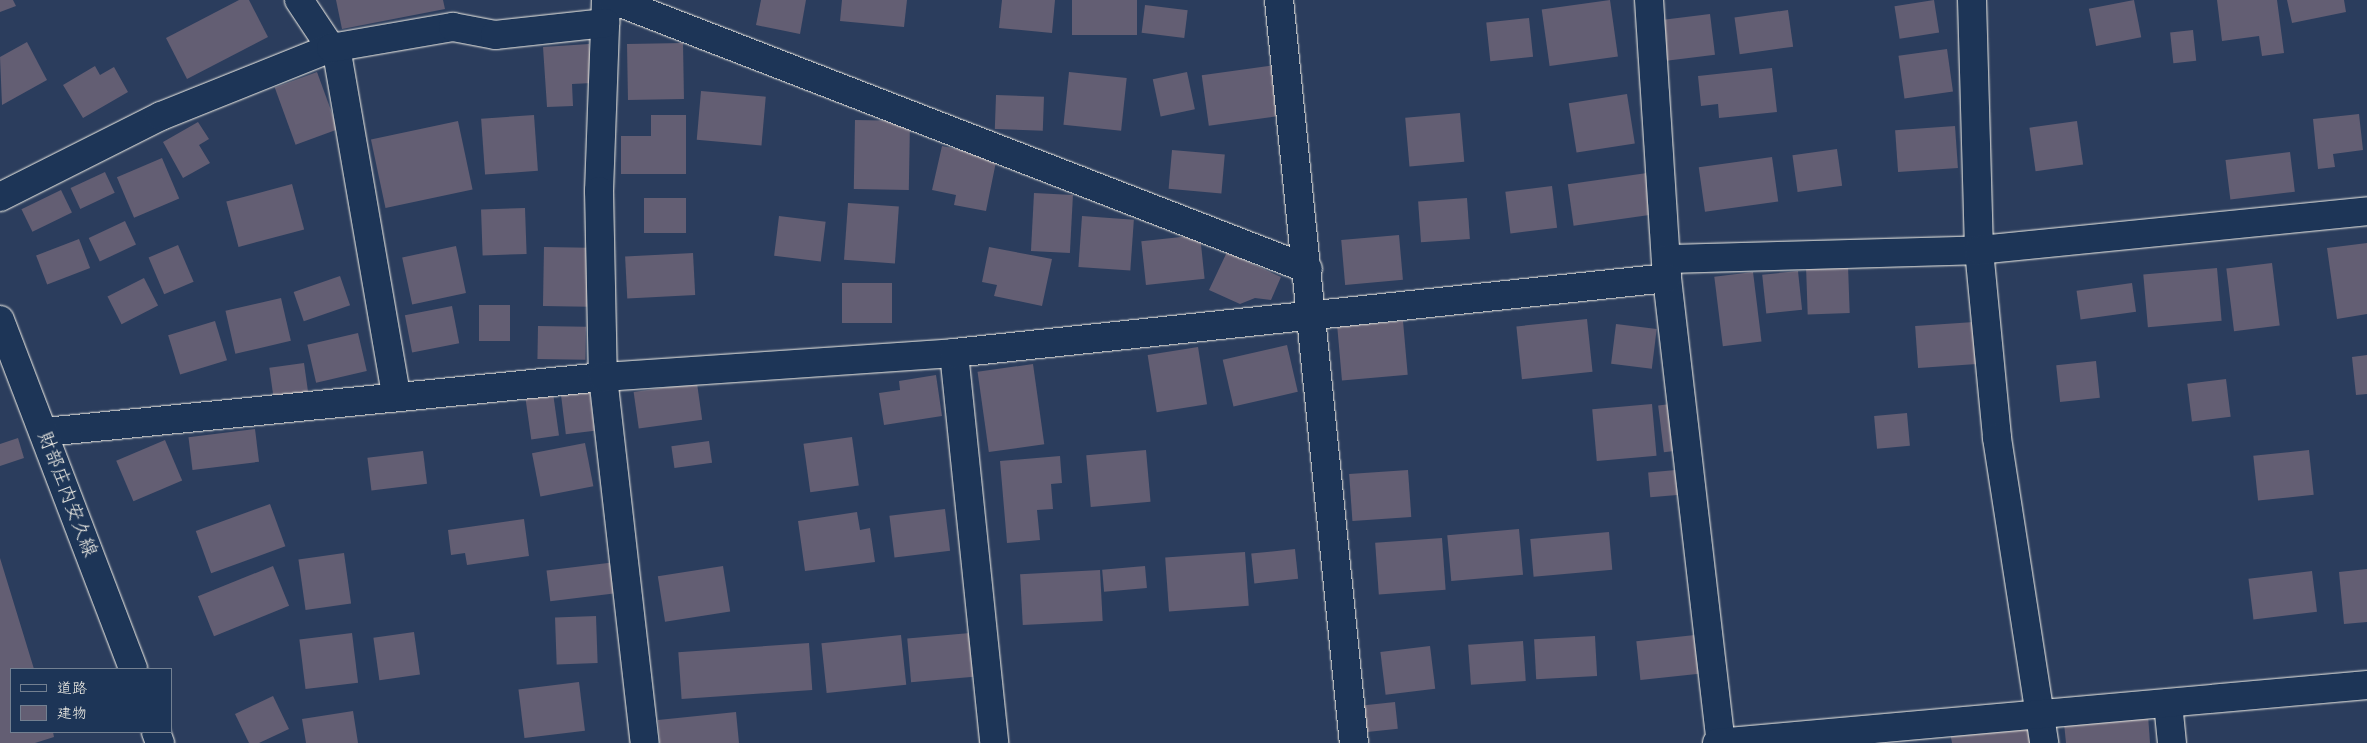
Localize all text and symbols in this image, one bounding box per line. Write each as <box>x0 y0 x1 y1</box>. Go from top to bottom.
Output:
street label: 財部庄内安久線 <box>34 428 102 560</box>
legend <box>10 668 172 733</box>
text: 道路 <box>57 675 87 701</box>
text: 建物 <box>57 700 87 726</box>

